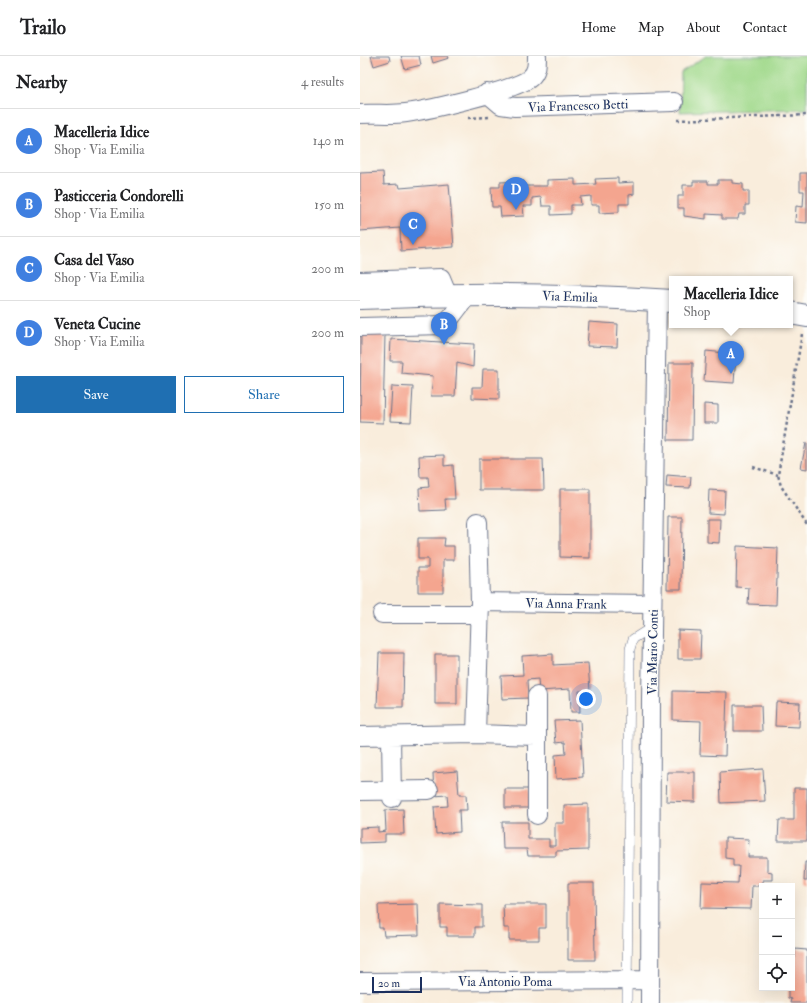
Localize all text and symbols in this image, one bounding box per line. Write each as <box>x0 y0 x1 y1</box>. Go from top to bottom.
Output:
text: Trailo <box>20 16 66 40</box>
text: Home <box>581 19 616 36</box>
text: Map <box>638 19 664 36</box>
text: About <box>686 19 720 36</box>
text: Contact <box>742 19 787 36</box>
text: Nearby <box>16 72 67 93</box>
text: 4 results <box>301 74 344 90</box>
street label: Via Francesco Betti <box>528 96 629 116</box>
text: Macelleria Idice <box>54 123 149 142</box>
text: A <box>25 133 33 149</box>
text: 140 m <box>313 133 344 149</box>
text: Shop · Via Emilia <box>54 142 145 158</box>
pin: D <box>503 177 529 210</box>
text: Pasticceria Condorelli <box>54 187 184 206</box>
text: B <box>25 197 33 213</box>
text: 150 m <box>314 197 344 213</box>
text: Shop · Via Emilia <box>54 206 145 222</box>
pin: C <box>400 212 426 245</box>
text: Casa del Vaso <box>54 251 134 270</box>
text: C <box>24 261 34 277</box>
text: 200 m <box>311 261 344 277</box>
text: Shop · Via Emilia <box>54 270 145 286</box>
popup <box>669 276 793 328</box>
text: Macelleria Idice <box>683 285 779 304</box>
street label: Via Emilia <box>542 288 599 306</box>
text: Shop <box>683 304 710 320</box>
pin: B <box>431 312 457 345</box>
text: Veneta Cucine <box>54 315 141 334</box>
text: D <box>24 325 34 341</box>
text: 200 m <box>311 325 344 341</box>
text: Shop · Via Emilia <box>54 334 145 350</box>
pin: A <box>718 341 744 374</box>
button: Save <box>16 376 176 413</box>
button: Share <box>184 376 344 413</box>
street label: Via Anna Frank <box>525 595 608 613</box>
street label: Via Mario Conti <box>644 608 662 695</box>
your location <box>576 689 596 709</box>
map controls <box>759 883 795 991</box>
button: + <box>759 883 795 919</box>
button: − <box>759 919 795 955</box>
button: locate <box>759 955 795 991</box>
street label: Via Antonio Poma <box>458 974 553 990</box>
scale bar <box>372 975 422 994</box>
text: 20 m <box>378 977 400 990</box>

